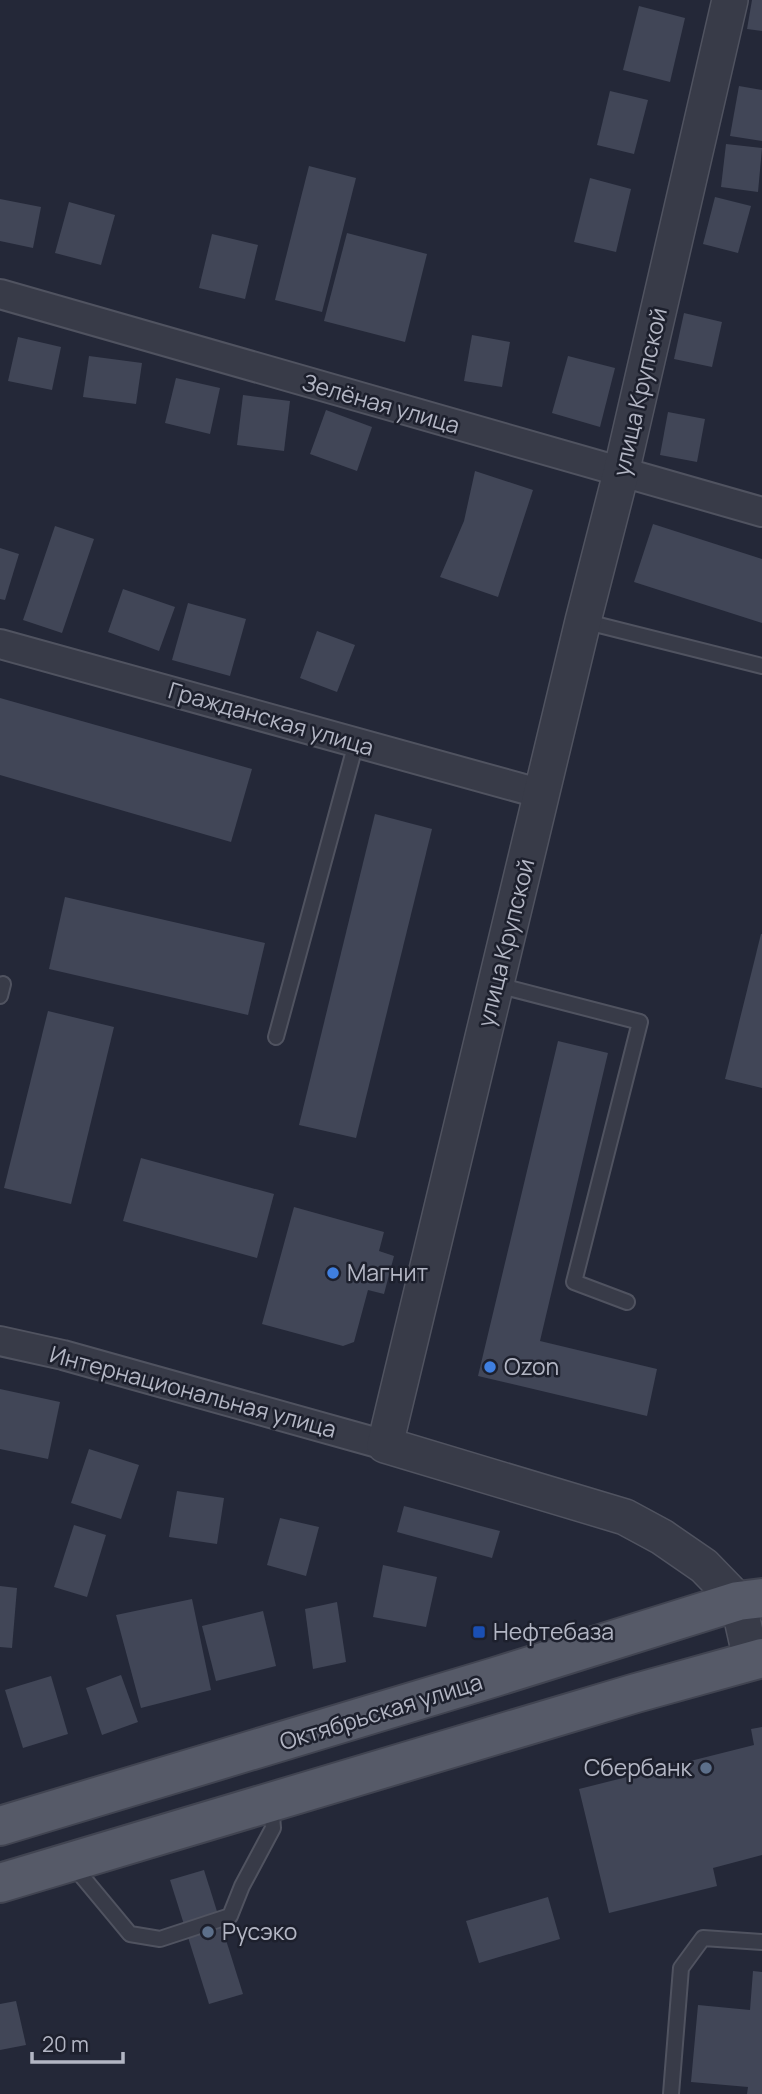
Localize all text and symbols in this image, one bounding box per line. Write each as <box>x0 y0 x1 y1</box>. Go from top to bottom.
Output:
street label: улица Крупской <box>604 304 674 479</box>
street label: Зелёная улица <box>299 365 464 441</box>
street label: Гражданская улица <box>165 673 378 763</box>
street label: улица Крупской <box>469 855 541 1030</box>
place label: Магнит <box>347 1256 428 1288</box>
marker: Магнит <box>325 1265 341 1281</box>
street label: Интернациональная улица <box>46 1337 340 1445</box>
place label: Ozon <box>504 1350 559 1382</box>
marker: Ozon <box>482 1359 498 1375</box>
place label: Нефтебаза <box>493 1615 614 1647</box>
marker: Нефтебаза <box>471 1624 487 1640</box>
street label: Октябрьская улица <box>275 1665 486 1757</box>
place label: Сбербанк <box>584 1751 693 1783</box>
marker: Сбербанк <box>698 1760 714 1776</box>
place label: Русэко <box>222 1915 297 1947</box>
marker: Русэко <box>200 1924 216 1940</box>
scale bar <box>32 2021 122 2064</box>
text: 20 m <box>42 2030 89 2058</box>

